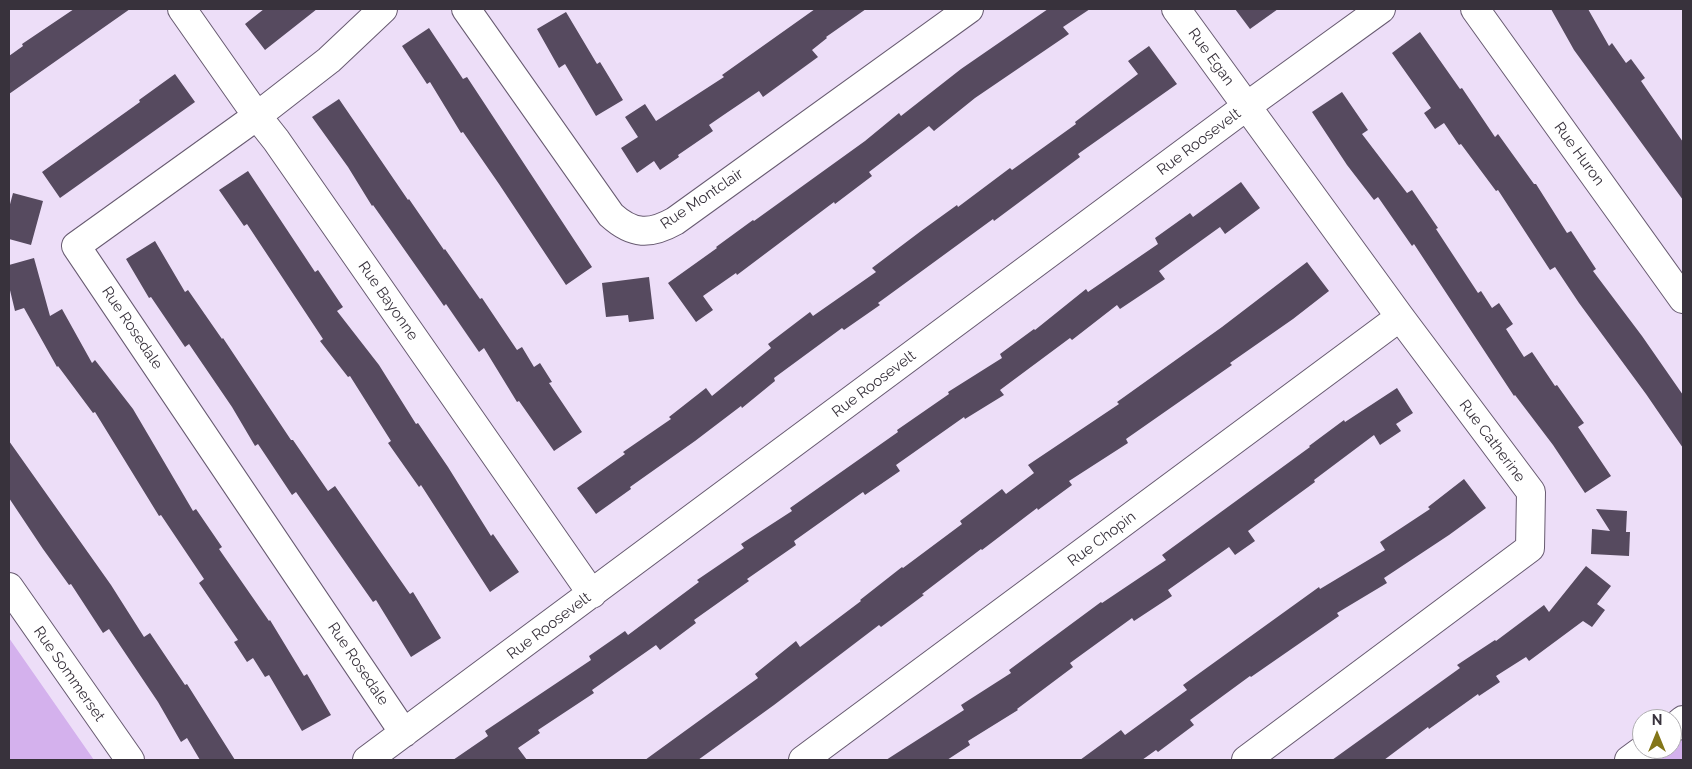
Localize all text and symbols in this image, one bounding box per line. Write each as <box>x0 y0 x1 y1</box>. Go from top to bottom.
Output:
street label: Rue Egan <box>1184 25 1238 89</box>
street label: Rue Roosevelt <box>1154 105 1244 179</box>
street label: Rue Huron <box>1550 119 1608 189</box>
street label: Rue Montclair <box>657 165 747 233</box>
street label: Rue Bayonne <box>354 258 422 344</box>
street label: Rue Rosedale <box>98 283 166 373</box>
street label: Rue Roosevelt <box>829 347 919 421</box>
street label: Rue Catherine <box>1455 396 1529 486</box>
street label: Rue Chopin <box>1064 508 1140 570</box>
street label: Rue Roosevelt <box>504 589 594 663</box>
street label: Rue Rosedale <box>324 619 392 709</box>
street label: Rue Sommerset <box>30 623 108 725</box>
north arrow <box>1632 709 1682 759</box>
text: N <box>1652 712 1662 728</box>

